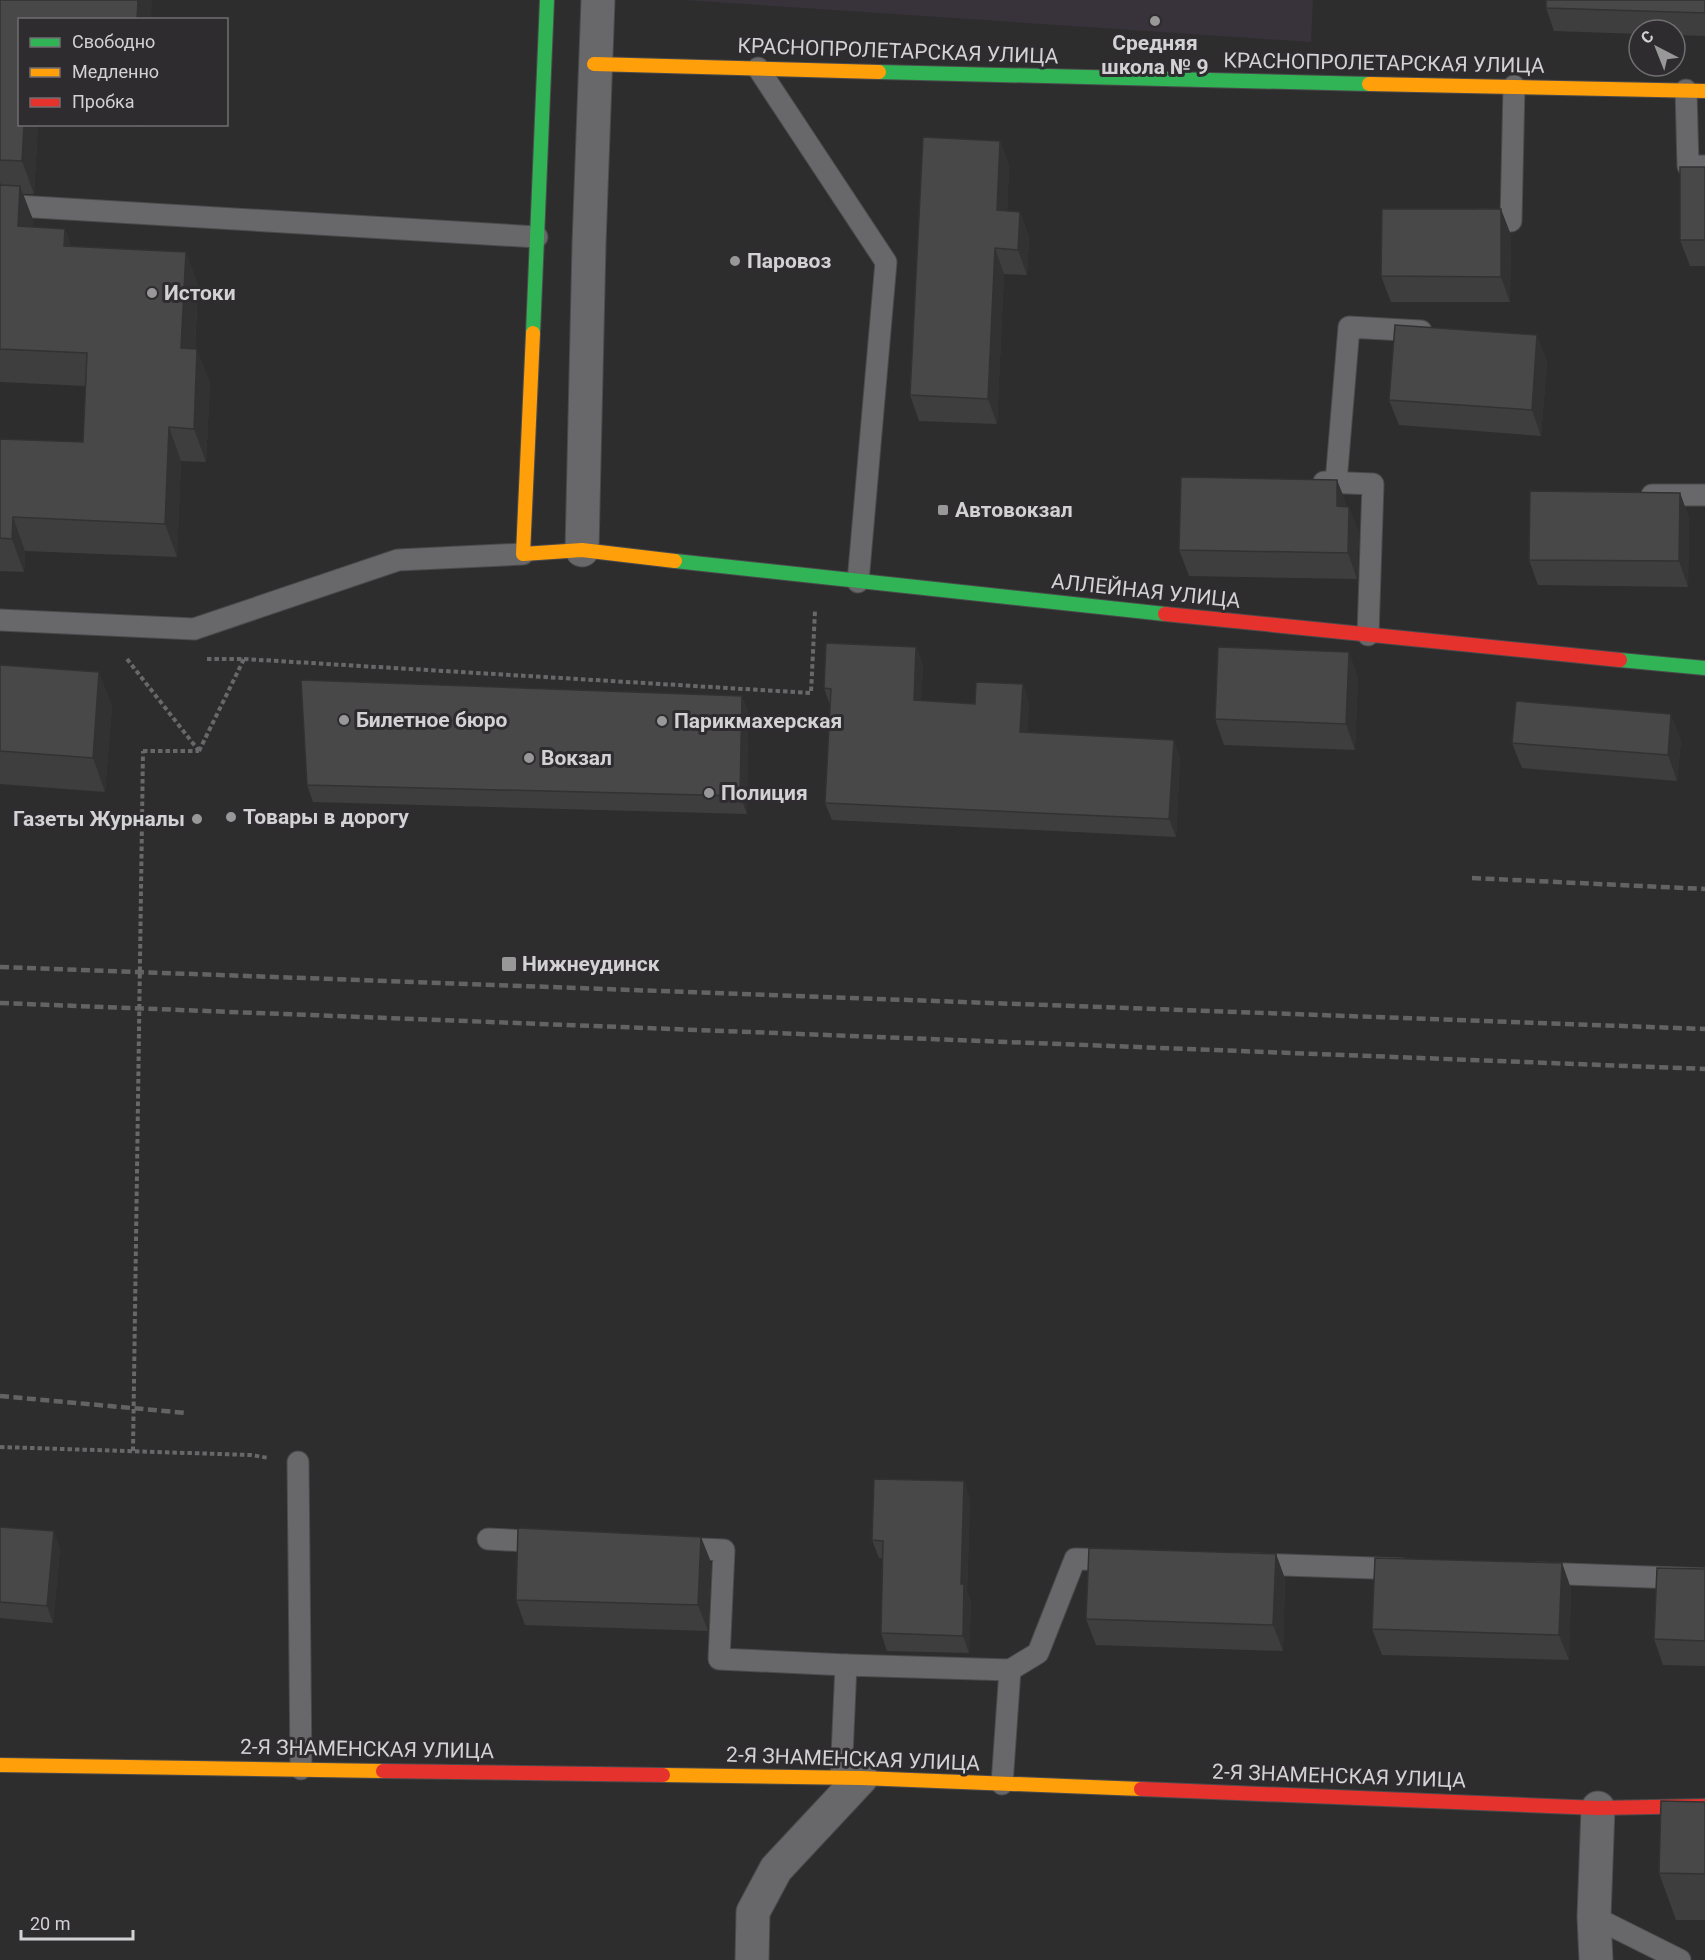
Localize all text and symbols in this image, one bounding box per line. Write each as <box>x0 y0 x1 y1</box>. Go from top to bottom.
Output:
marker: Средняя школа № 9 <box>1148 14 1162 28</box>
legend <box>18 18 228 126</box>
north arrow <box>1627 18 1687 78</box>
text: С <box>1637 27 1658 48</box>
text: Свободно <box>72 31 155 52</box>
place label: Средняя школа № 9 <box>1101 31 1209 79</box>
street label: КРАСНОПРОЛЕТАРСКАЯ УЛИЦА <box>737 33 1059 69</box>
street label: КРАСНОПРОЛЕТАРСКАЯ УЛИЦА <box>1223 48 1545 78</box>
text: Медленно <box>72 61 159 82</box>
text: Пробка <box>72 91 135 112</box>
place label: Паровоз <box>747 249 831 273</box>
marker: Паровоз <box>728 254 742 268</box>
place label: Истоки <box>164 281 236 305</box>
marker: Истоки <box>145 286 159 300</box>
place label: Автовокзал <box>955 498 1073 522</box>
marker: Автовокзал <box>936 503 950 517</box>
street label: АЛЛЕЙНАЯ УЛИЦА <box>1050 569 1242 613</box>
place label: Билетное бюро <box>356 708 508 732</box>
place label: Парикмахерская <box>674 709 842 733</box>
marker: Билетное бюро <box>337 713 351 727</box>
marker: Парикмахерская <box>655 714 669 728</box>
place label: Вокзал <box>541 746 612 770</box>
marker: Вокзал <box>522 751 536 765</box>
place label: Полиция <box>721 781 808 805</box>
marker: Полиция <box>702 786 716 800</box>
place label: Товары в дорогу <box>243 805 409 829</box>
place label: Газеты Журналы <box>13 807 185 831</box>
marker: Товары в дорогу <box>224 810 238 824</box>
marker: Газеты Журналы <box>190 812 204 826</box>
place label: Нижнеудинск <box>522 952 660 976</box>
marker: Нижнеудинск <box>500 955 518 973</box>
street label: 2-Я ЗНАМЕНСКАЯ УЛИЦА <box>240 1735 494 1763</box>
street label: 2-Я ЗНАМЕНСКАЯ УЛИЦА <box>726 1743 981 1775</box>
street label: 2-Я ЗНАМЕНСКАЯ УЛИЦА <box>1212 1760 1467 1792</box>
scale bar <box>21 1903 134 1941</box>
text: 20 m <box>30 1913 70 1934</box>

